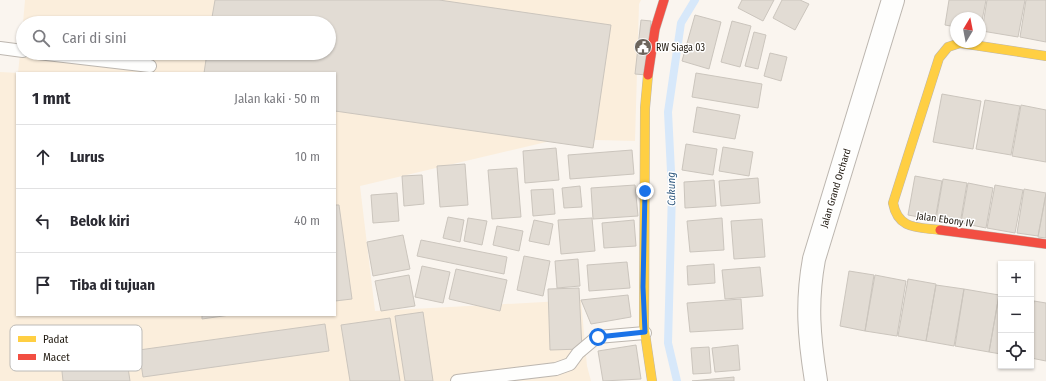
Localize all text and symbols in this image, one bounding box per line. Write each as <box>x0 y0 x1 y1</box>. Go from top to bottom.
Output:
north arrow <box>950 12 986 48</box>
search box <box>16 16 336 60</box>
icon: search <box>30 27 52 49</box>
text: Cari di sini <box>62 29 127 47</box>
public building icon: RW Siaga 03 <box>633 37 653 57</box>
place label: RW Siaga 03 <box>656 42 705 54</box>
text: 1 mnt <box>32 88 71 109</box>
text: Jalan kaki · 50 m <box>234 91 320 106</box>
icon: ahead <box>32 146 54 168</box>
street label: Jalan Grand Orchard <box>818 147 854 229</box>
text: Lurus <box>70 148 104 166</box>
text: 10 m <box>295 149 320 164</box>
water label: Cakung <box>665 172 678 206</box>
route end <box>636 182 654 200</box>
icon: left <box>32 210 54 232</box>
street label: Jalan Ebony IV <box>915 210 975 230</box>
text: Belok kiri <box>70 212 130 230</box>
text: 40 m <box>294 213 320 228</box>
map controls <box>998 261 1034 369</box>
button: + <box>998 261 1034 297</box>
icon: arrive <box>32 274 54 296</box>
text: Tiba di tujuan <box>70 276 155 294</box>
button: − <box>998 297 1034 333</box>
legend <box>10 325 142 371</box>
route start <box>589 328 607 346</box>
text: Padat <box>43 333 69 346</box>
button: locate <box>998 333 1034 369</box>
text: Macet <box>43 351 70 364</box>

